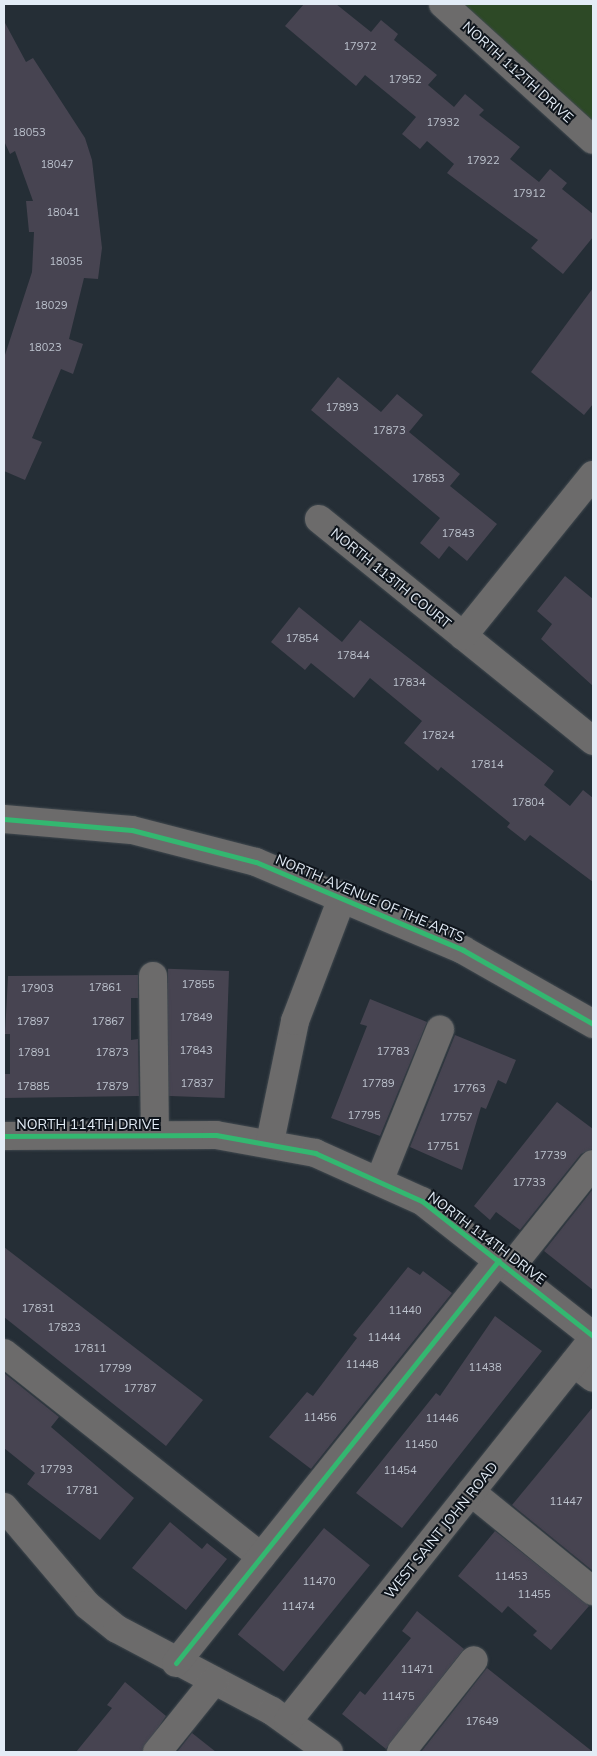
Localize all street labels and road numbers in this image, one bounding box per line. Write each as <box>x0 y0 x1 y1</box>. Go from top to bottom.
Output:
street label: NORTH 112TH DRIVE <box>459 18 577 126</box>
street label: NORTH 113TH COURT <box>328 524 454 632</box>
street label: NORTH AVENUE OF THE ARTS <box>273 851 467 945</box>
street label: NORTH 114TH DRIVE <box>16 1116 160 1132</box>
street label: NORTH 114TH DRIVE <box>425 1188 549 1288</box>
street label: WEST SAINT JOHN ROAD <box>381 1458 501 1602</box>

